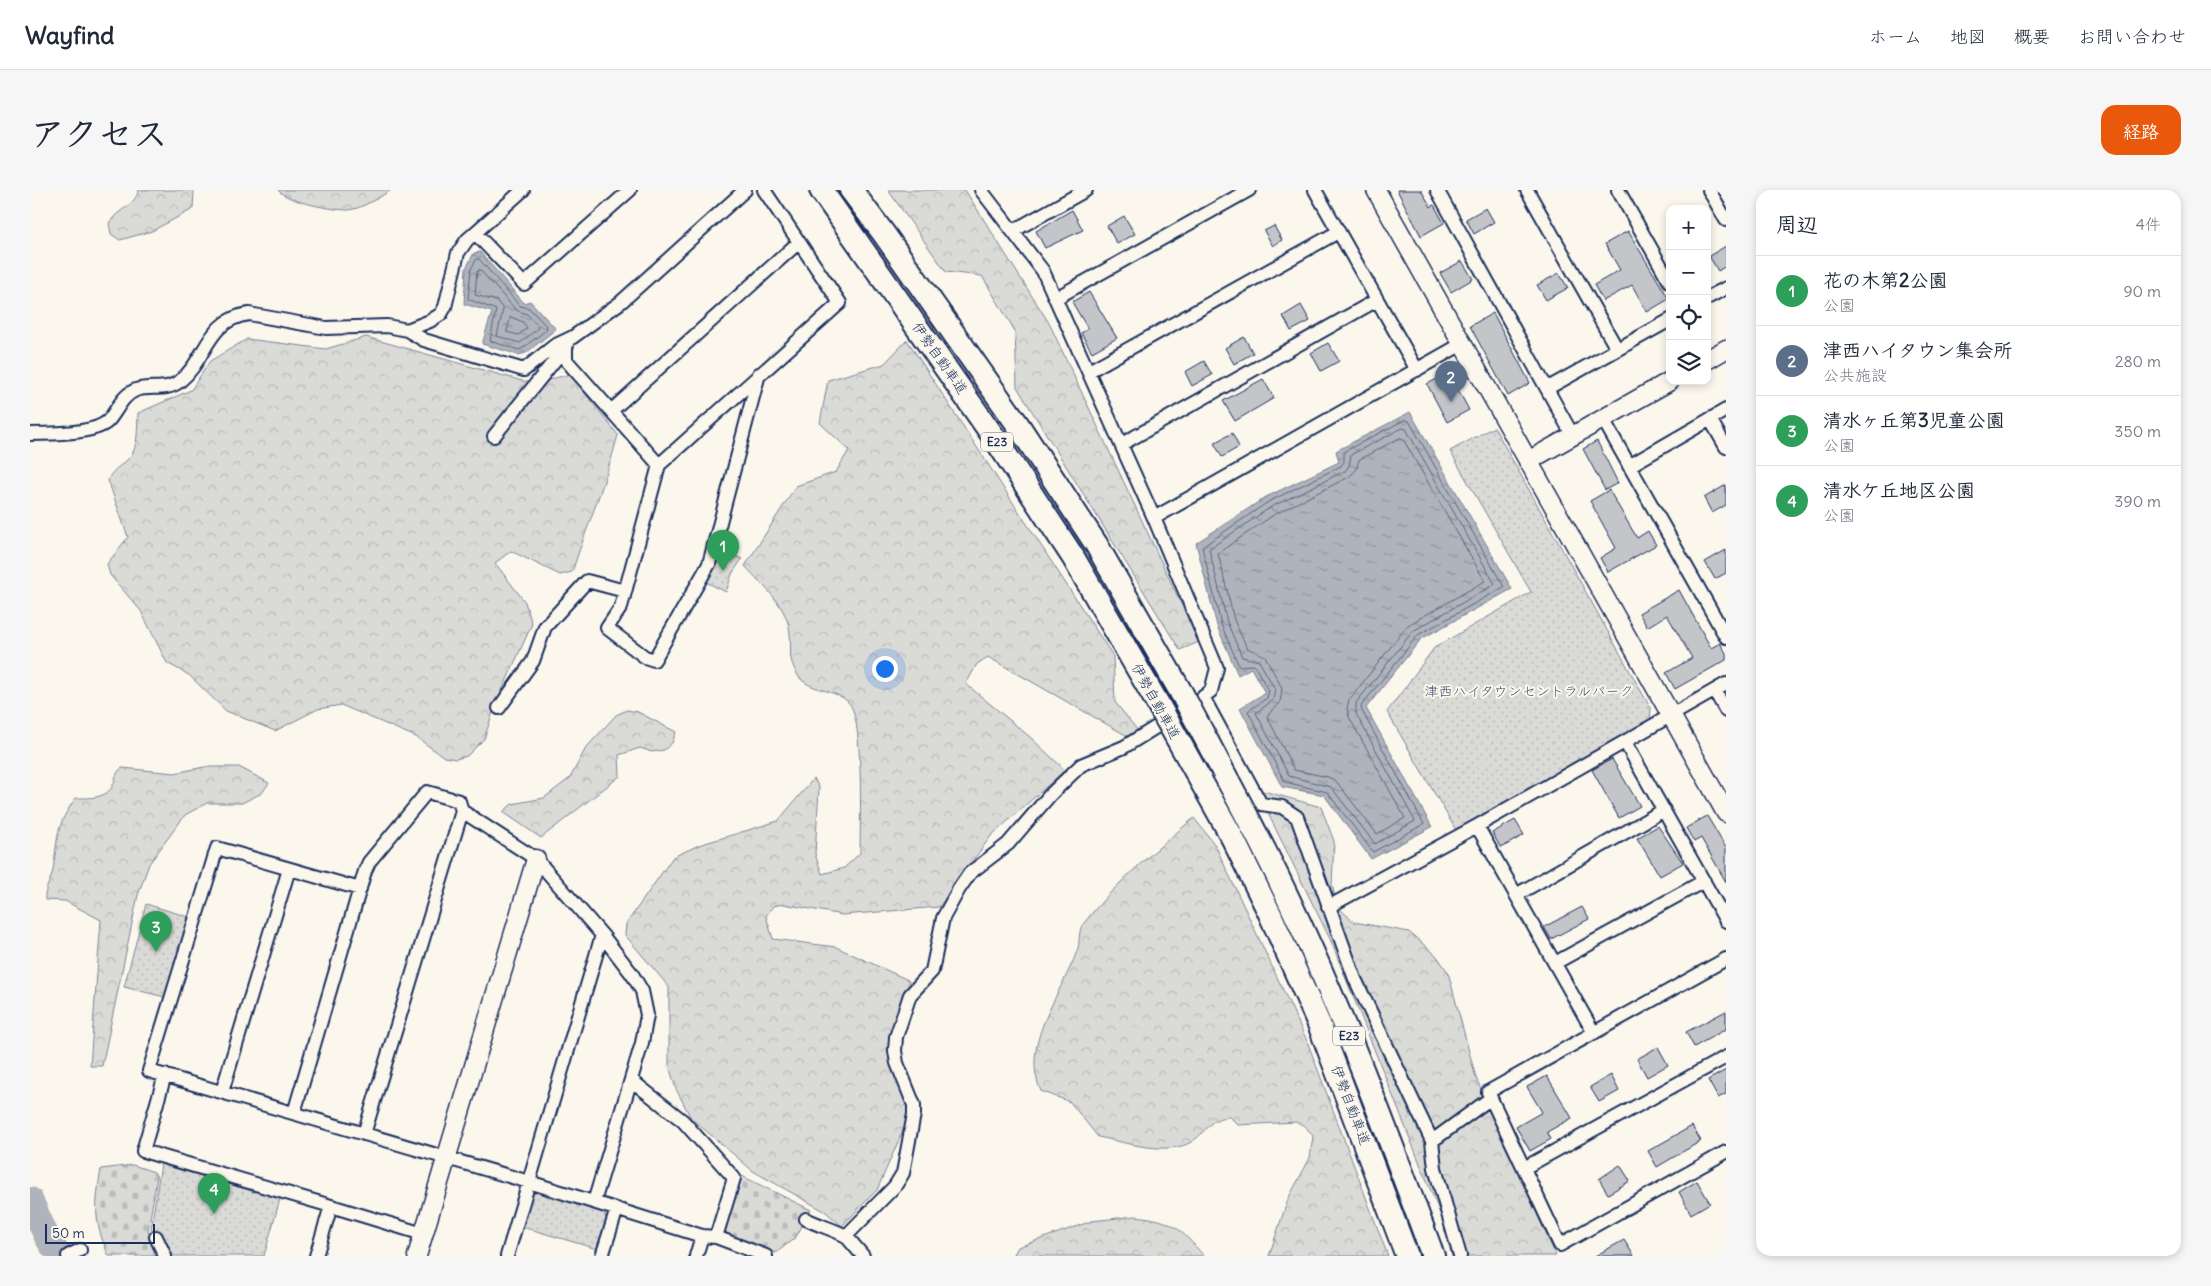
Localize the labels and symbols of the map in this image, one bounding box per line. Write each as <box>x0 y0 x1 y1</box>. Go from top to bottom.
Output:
street label: 伊勢自動車道 <box>909 318 971 398</box>
pin: 2 <box>1435 361 1467 402</box>
road number: E23 <box>981 432 1013 452</box>
pin: 1 <box>707 530 739 571</box>
your location <box>872 656 898 682</box>
street label: 伊勢自動車道 <box>1128 660 1184 742</box>
park label: 津西ハイタウンセントラルパーク <box>1425 682 1633 700</box>
pin: 3 <box>140 911 172 952</box>
road number: E23 <box>1333 1026 1365 1046</box>
street label: 伊勢自動車道 <box>1328 1063 1374 1147</box>
pin: 4 <box>198 1173 230 1214</box>
scale bar <box>45 1221 155 1244</box>

